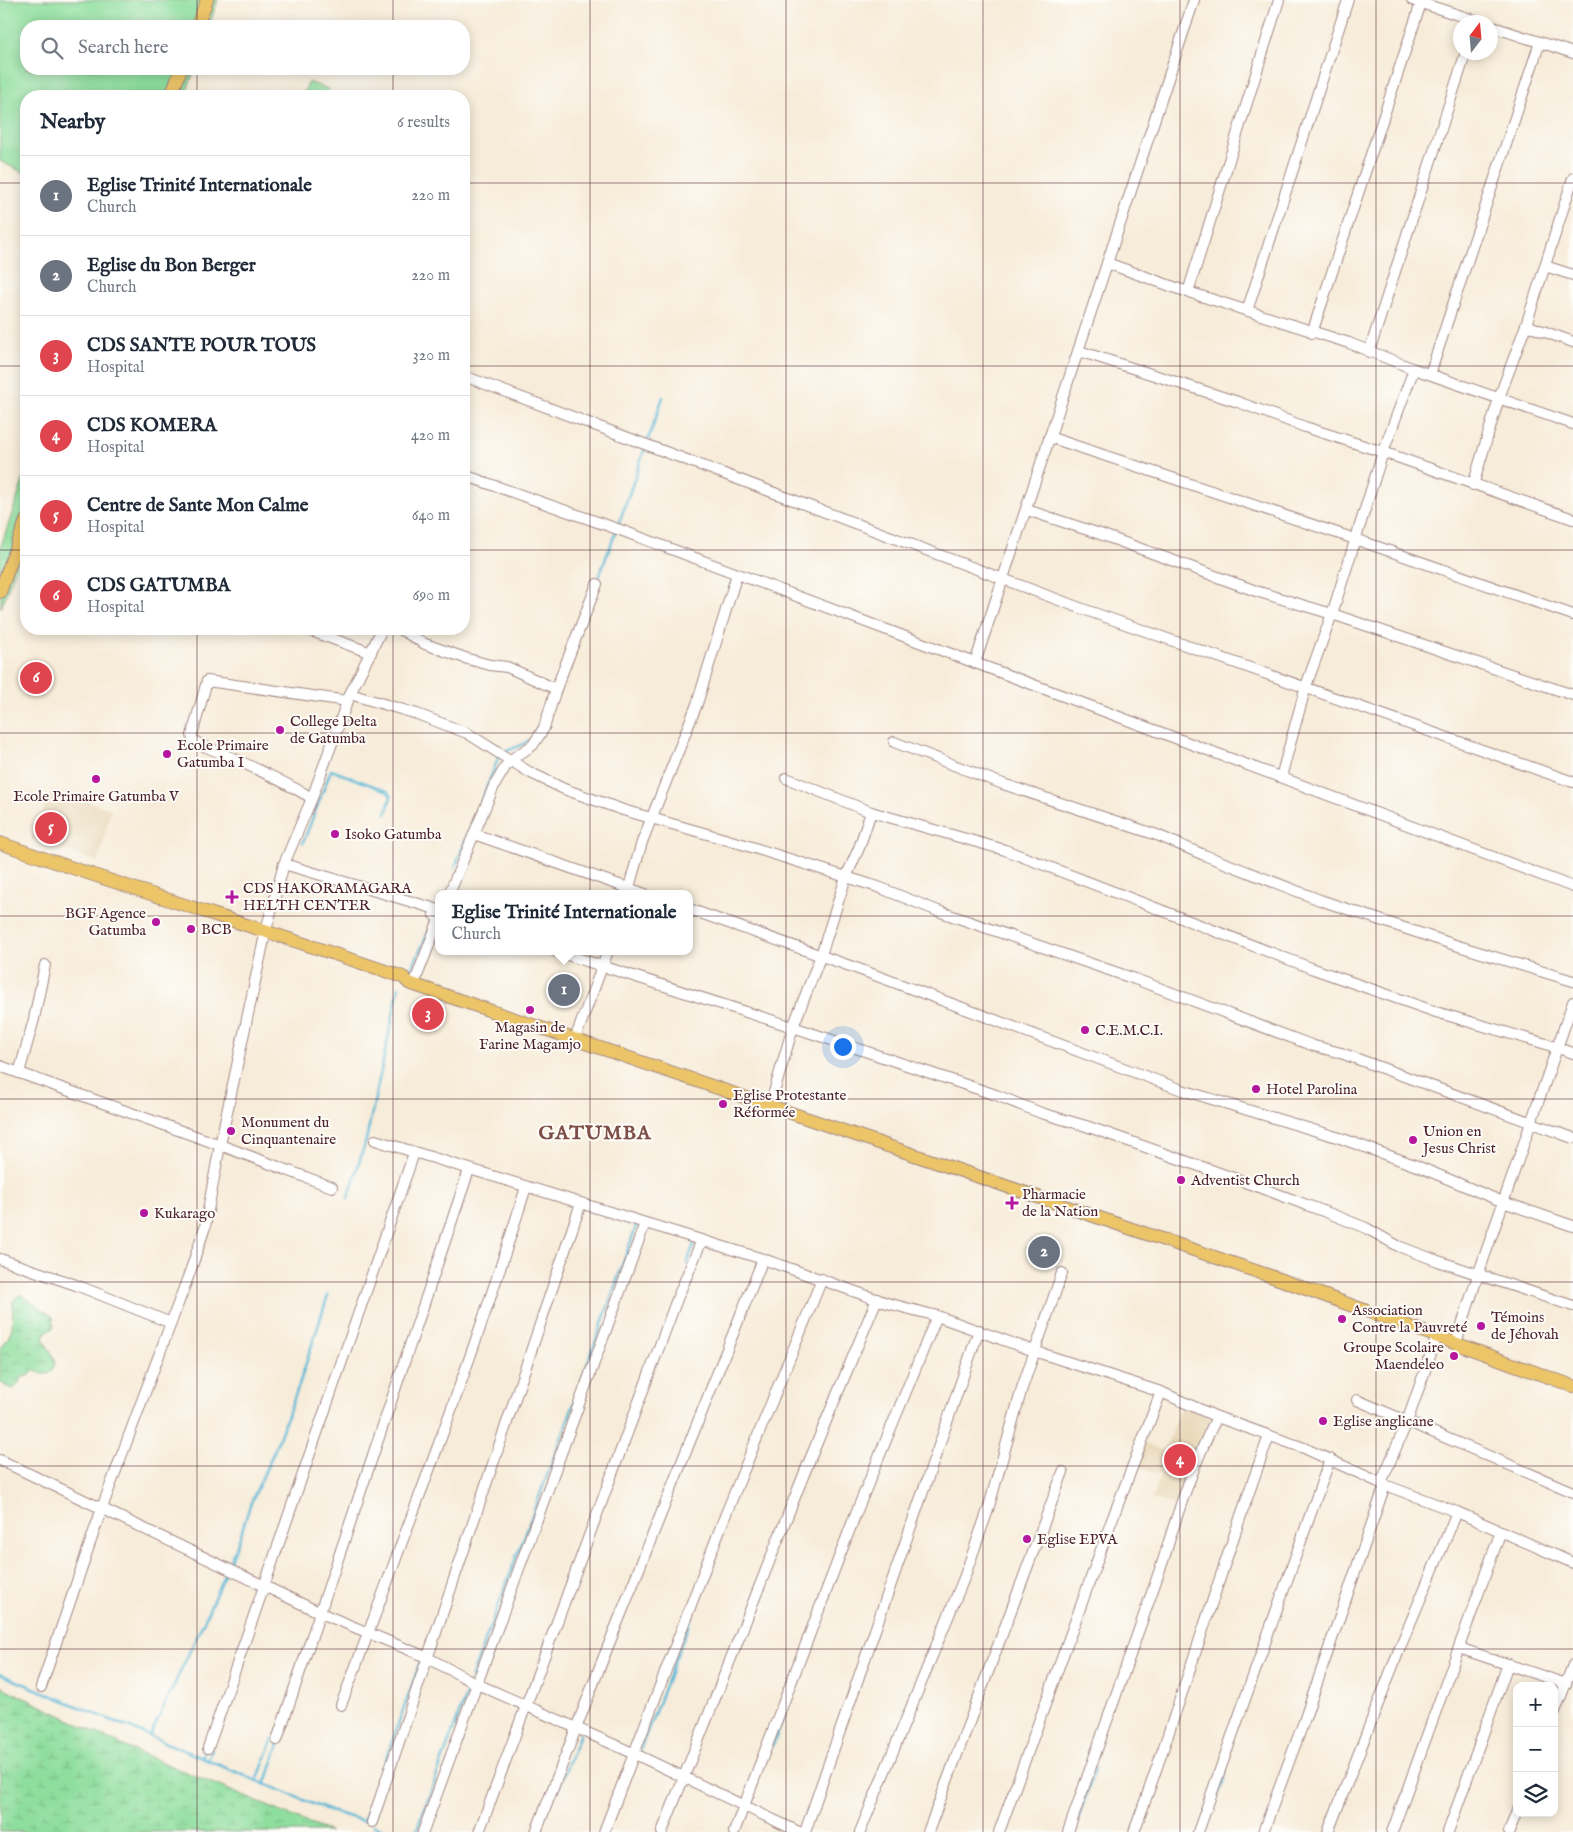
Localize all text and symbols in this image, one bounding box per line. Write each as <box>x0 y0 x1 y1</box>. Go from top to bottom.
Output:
north arrow <box>1453 15 1498 60</box>
search box <box>20 20 470 75</box>
icon: search <box>38 34 66 62</box>
text: Search here <box>78 36 169 60</box>
text: Nearby <box>40 109 105 136</box>
text: 6 results <box>397 113 450 133</box>
text: Eglise Trinité Internationale <box>87 174 312 198</box>
text: 1 <box>53 186 59 206</box>
text: 220 m <box>411 186 450 206</box>
text: Church <box>87 198 136 218</box>
text: Eglise du Bon Berger <box>87 254 256 278</box>
text: 2 <box>52 266 60 286</box>
text: 220 m <box>411 266 450 286</box>
text: Church <box>87 278 136 298</box>
text: CDS SANTE POUR TOUS <box>87 334 316 358</box>
text: 3 <box>53 346 59 366</box>
text: 320 m <box>413 346 450 366</box>
text: Hospital <box>87 358 144 378</box>
text: CDS KOMERA <box>87 414 217 438</box>
text: 4 <box>52 426 60 446</box>
text: 420 m <box>411 426 450 446</box>
text: Hospital <box>87 438 144 458</box>
text: Centre de Sante Mon Calme <box>87 494 309 518</box>
text: 5 <box>53 506 59 526</box>
text: 640 m <box>412 506 450 526</box>
text: Hospital <box>87 518 144 538</box>
text: CDS GATUMBA <box>87 574 230 598</box>
text: 6 <box>53 586 59 606</box>
text: 690 m <box>413 586 450 606</box>
text: Hospital <box>87 598 144 618</box>
pin: 6 <box>20 659 52 697</box>
place label: College Delta de Gatumba <box>290 712 377 748</box>
marker: College Delta de Gatumba <box>274 724 286 736</box>
place label: Ecole Primaire Gatumba I <box>177 736 269 772</box>
marker: Ecole Primaire Gatumba I <box>161 748 173 760</box>
marker: Ecole Primaire Gatumba V <box>90 773 102 785</box>
place label: Ecole Primaire Gatumba V <box>13 787 180 806</box>
pin: 5 <box>35 809 67 847</box>
place label: Isoko Gatumba <box>345 825 442 844</box>
marker: Isoko Gatumba <box>329 828 341 840</box>
place label: CDS HAKORAMAGARA HELTH CENTER <box>243 879 412 915</box>
marker: CDS HAKORAMAGARA HELTH CENTER <box>225 890 239 904</box>
popup <box>435 890 693 955</box>
text: Eglise Trinité Internationale <box>452 901 676 925</box>
place label: BGF Agence Gatumba <box>65 904 147 940</box>
marker: BGF Agence Gatumba <box>150 916 162 928</box>
place label: BCB <box>201 920 232 939</box>
marker: BCB <box>185 923 197 935</box>
text: Church <box>452 925 501 945</box>
pin: 1 <box>548 971 580 1009</box>
pin: 3 <box>412 995 444 1033</box>
marker: Magasin de Farine Magamjo <box>524 1004 536 1016</box>
place label: Magasin de Farine Magamjo <box>479 1018 581 1054</box>
place label: C.E.M.C.I. <box>1095 1021 1163 1040</box>
marker: C.E.M.C.I. <box>1079 1024 1091 1036</box>
your location <box>830 1034 856 1060</box>
place label: Hotel Parolina <box>1266 1080 1358 1099</box>
marker: Hotel Parolina <box>1250 1083 1262 1095</box>
place label: Eglise Protestante Réformée <box>733 1086 846 1122</box>
marker: Eglise Protestante Réformée <box>717 1098 729 1110</box>
place label: Monument du Cinquantenaire <box>241 1113 336 1149</box>
district label: GATUMBA <box>539 1121 652 1146</box>
place label: Union en Jesus Christ <box>1421 1122 1496 1158</box>
marker: Monument du Cinquantenaire <box>225 1125 237 1137</box>
marker: Union en Jesus Christ <box>1407 1134 1419 1146</box>
place label: Adventist Church <box>1190 1171 1300 1190</box>
marker: Adventist Church <box>1175 1174 1187 1186</box>
place label: Pharmacie de la Nation <box>1022 1185 1098 1221</box>
marker: Pharmacie de la Nation <box>1006 1197 1018 1209</box>
place label: Kukarago <box>154 1204 215 1223</box>
marker: Kukarago <box>138 1207 150 1219</box>
pin: 2 <box>1028 1233 1060 1271</box>
place label: Association Contre la Pauvreté <box>1351 1301 1467 1337</box>
place label: Témoins de Jéhovah <box>1491 1308 1559 1344</box>
marker: Association Contre la Pauvreté <box>1336 1313 1348 1325</box>
marker: Témoins de Jéhovah <box>1475 1320 1487 1332</box>
place label: Groupe Scolaire Maendeleo <box>1343 1338 1444 1374</box>
marker: Groupe Scolaire Maendeleo <box>1448 1350 1460 1362</box>
place label: Eglise anglicane <box>1333 1412 1434 1431</box>
marker: Eglise anglicane <box>1317 1415 1329 1427</box>
pin: 4 <box>1164 1441 1196 1479</box>
place label: Eglise EPVA <box>1037 1530 1118 1549</box>
marker: Eglise EPVA <box>1021 1533 1033 1545</box>
map controls <box>1513 1682 1558 1817</box>
button: + <box>1513 1682 1558 1727</box>
button: − <box>1513 1727 1558 1772</box>
button: layers <box>1513 1772 1558 1817</box>

